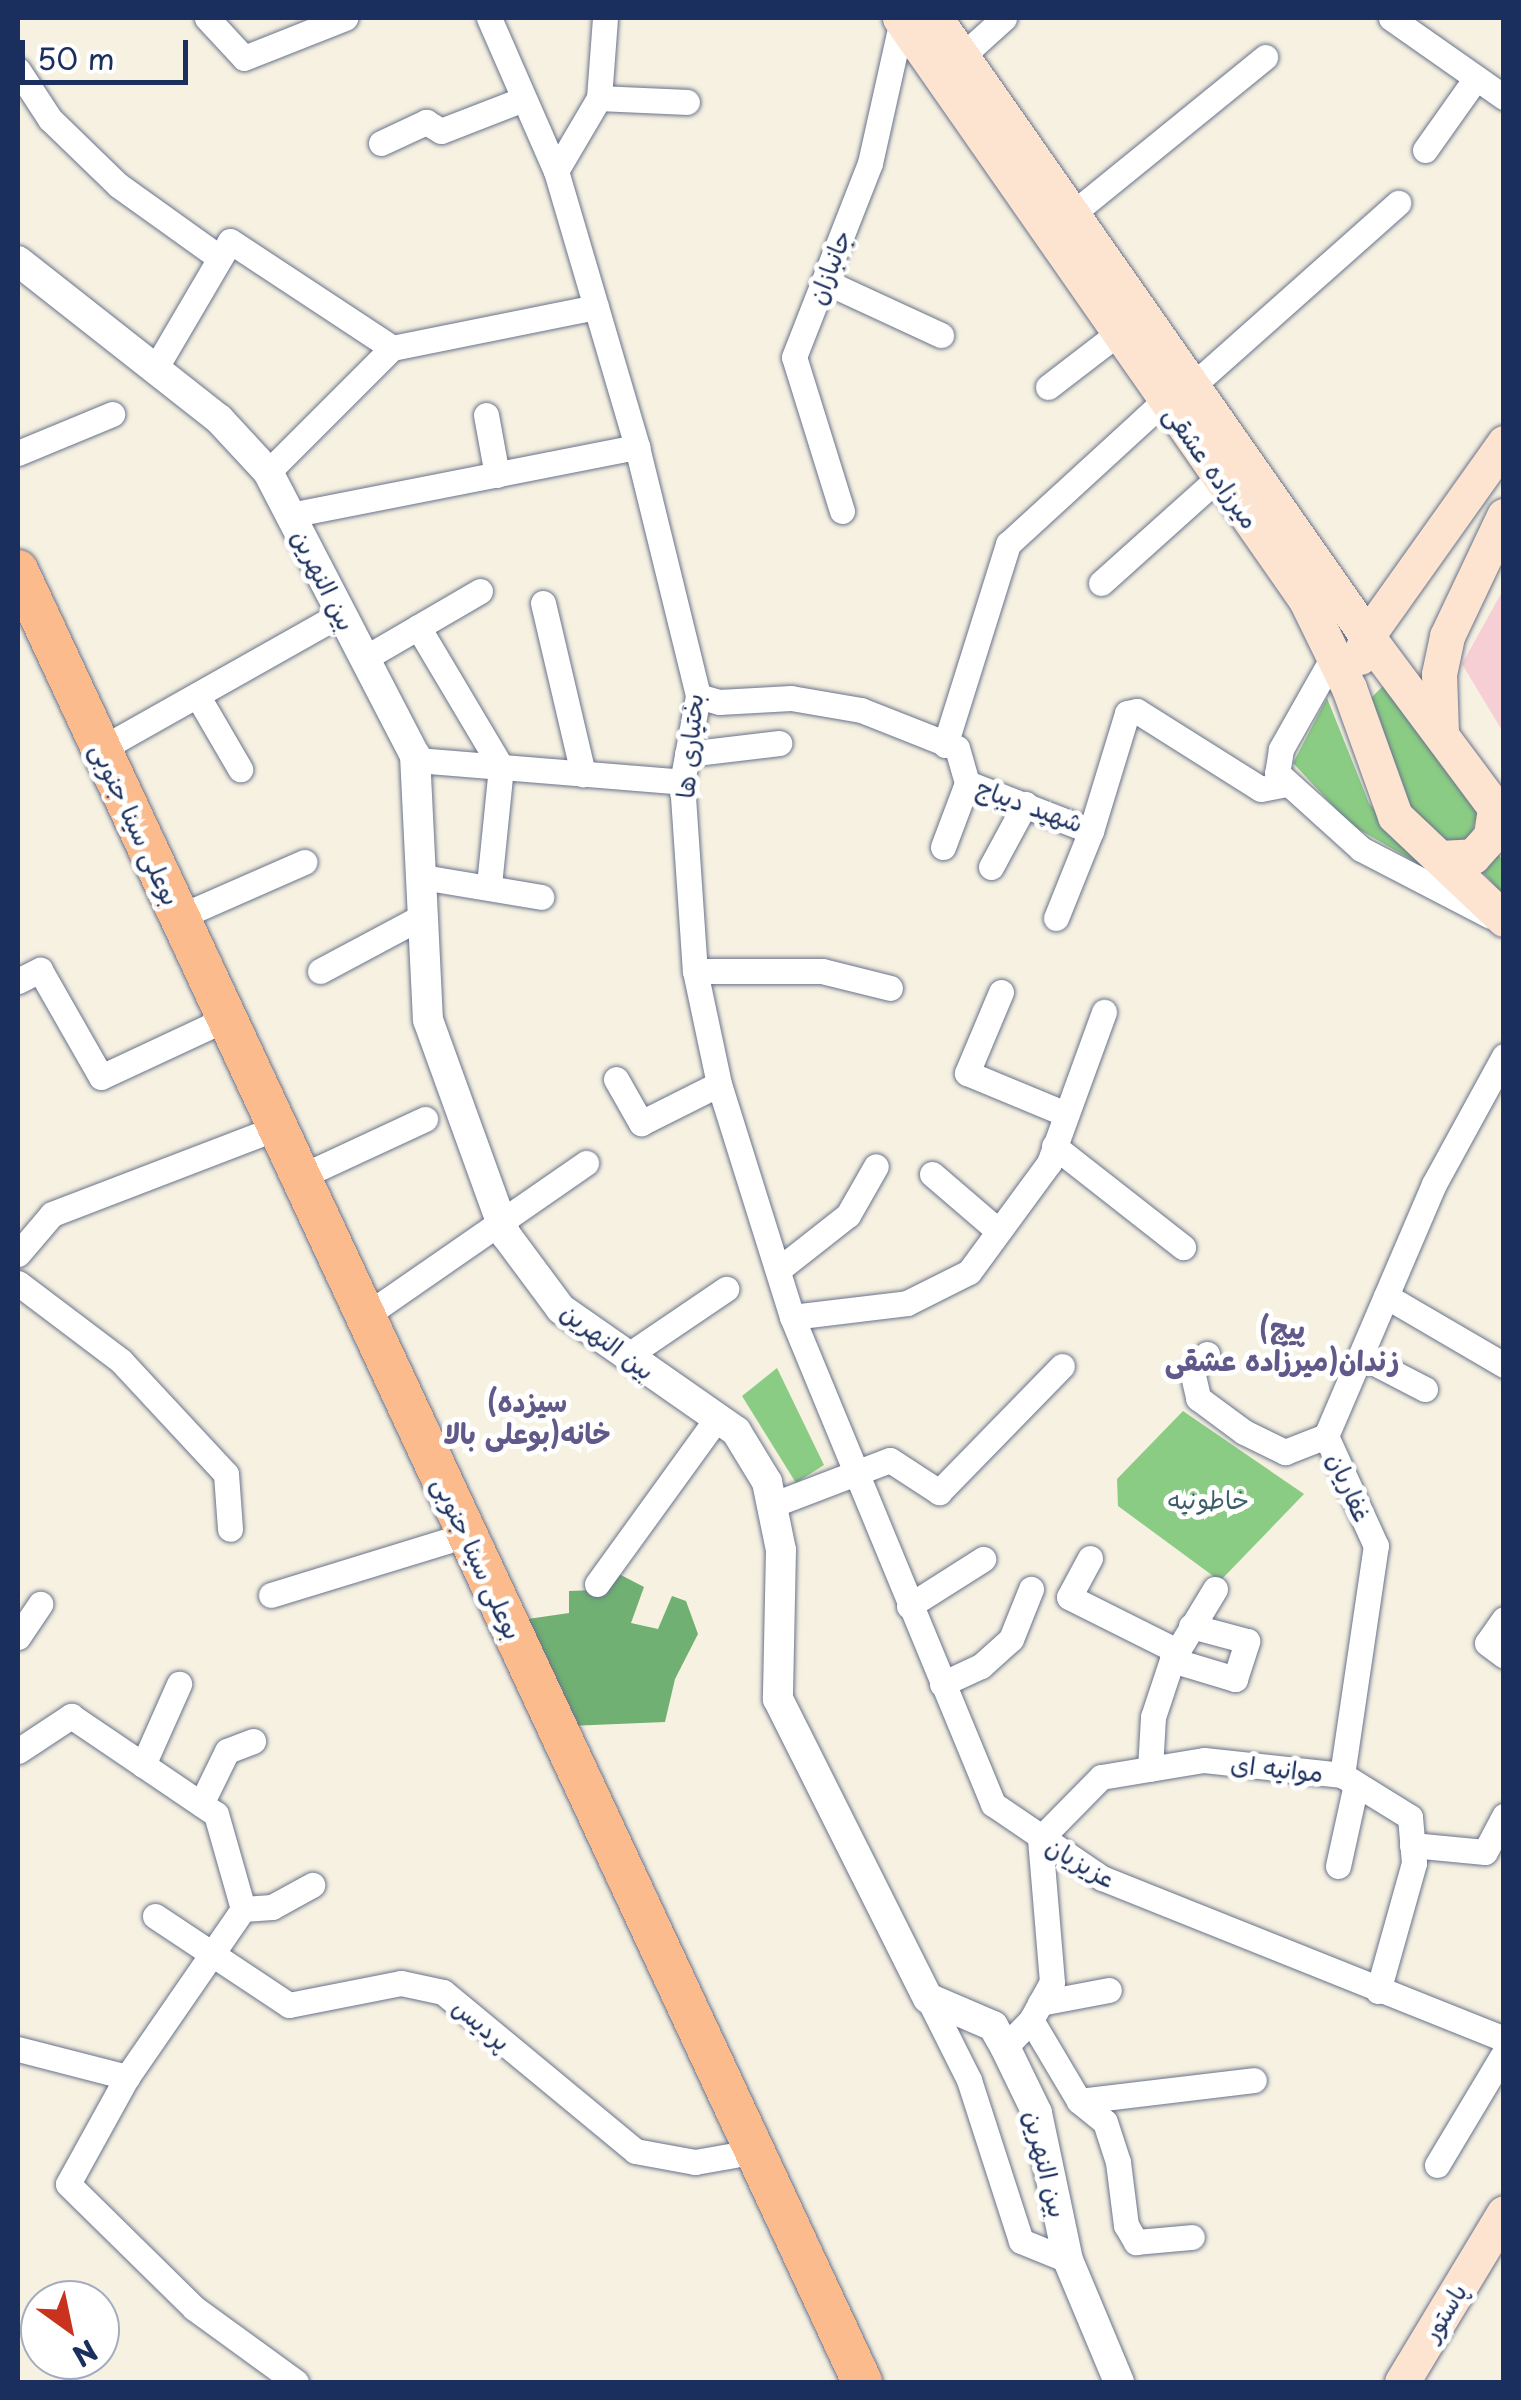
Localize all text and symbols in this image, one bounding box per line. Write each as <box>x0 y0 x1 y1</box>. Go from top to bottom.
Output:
scale bar <box>25 20 192 82</box>
text: 50 m <box>37 35 115 80</box>
street label: جانبازان <box>801 225 857 309</box>
street label: میرزاده عشقی <box>1159 400 1265 534</box>
street label: بین النهرین <box>286 524 362 636</box>
street label: بختیاری ها <box>669 692 709 800</box>
street label: بوعلی سینا جنوبی <box>85 738 187 910</box>
street label: شهید دیباج <box>973 772 1087 838</box>
street label: بین النهرین <box>555 1296 661 1386</box>
district label: (پیچ زندان(میرزاده عشقی <box>1165 1311 1399 1377</box>
district label: (سیزده خانه(بوعلی بالا <box>443 1384 611 1450</box>
street label: غفاریان <box>1322 1448 1378 1526</box>
street label: بوعلی سینا جنوبی <box>427 1472 529 1644</box>
park label: خاطونیه <box>1167 1484 1249 1514</box>
street label: موانیه ای <box>1229 1748 1325 1788</box>
street label: عزیزیان <box>1041 1830 1121 1894</box>
street label: پردیس <box>447 1991 517 2057</box>
street label: بین النهرین <box>1018 2107 1074 2221</box>
street label: پاستور <box>1415 2278 1473 2346</box>
north arrow <box>20 2280 120 2380</box>
text: N <box>65 2330 107 2378</box>

